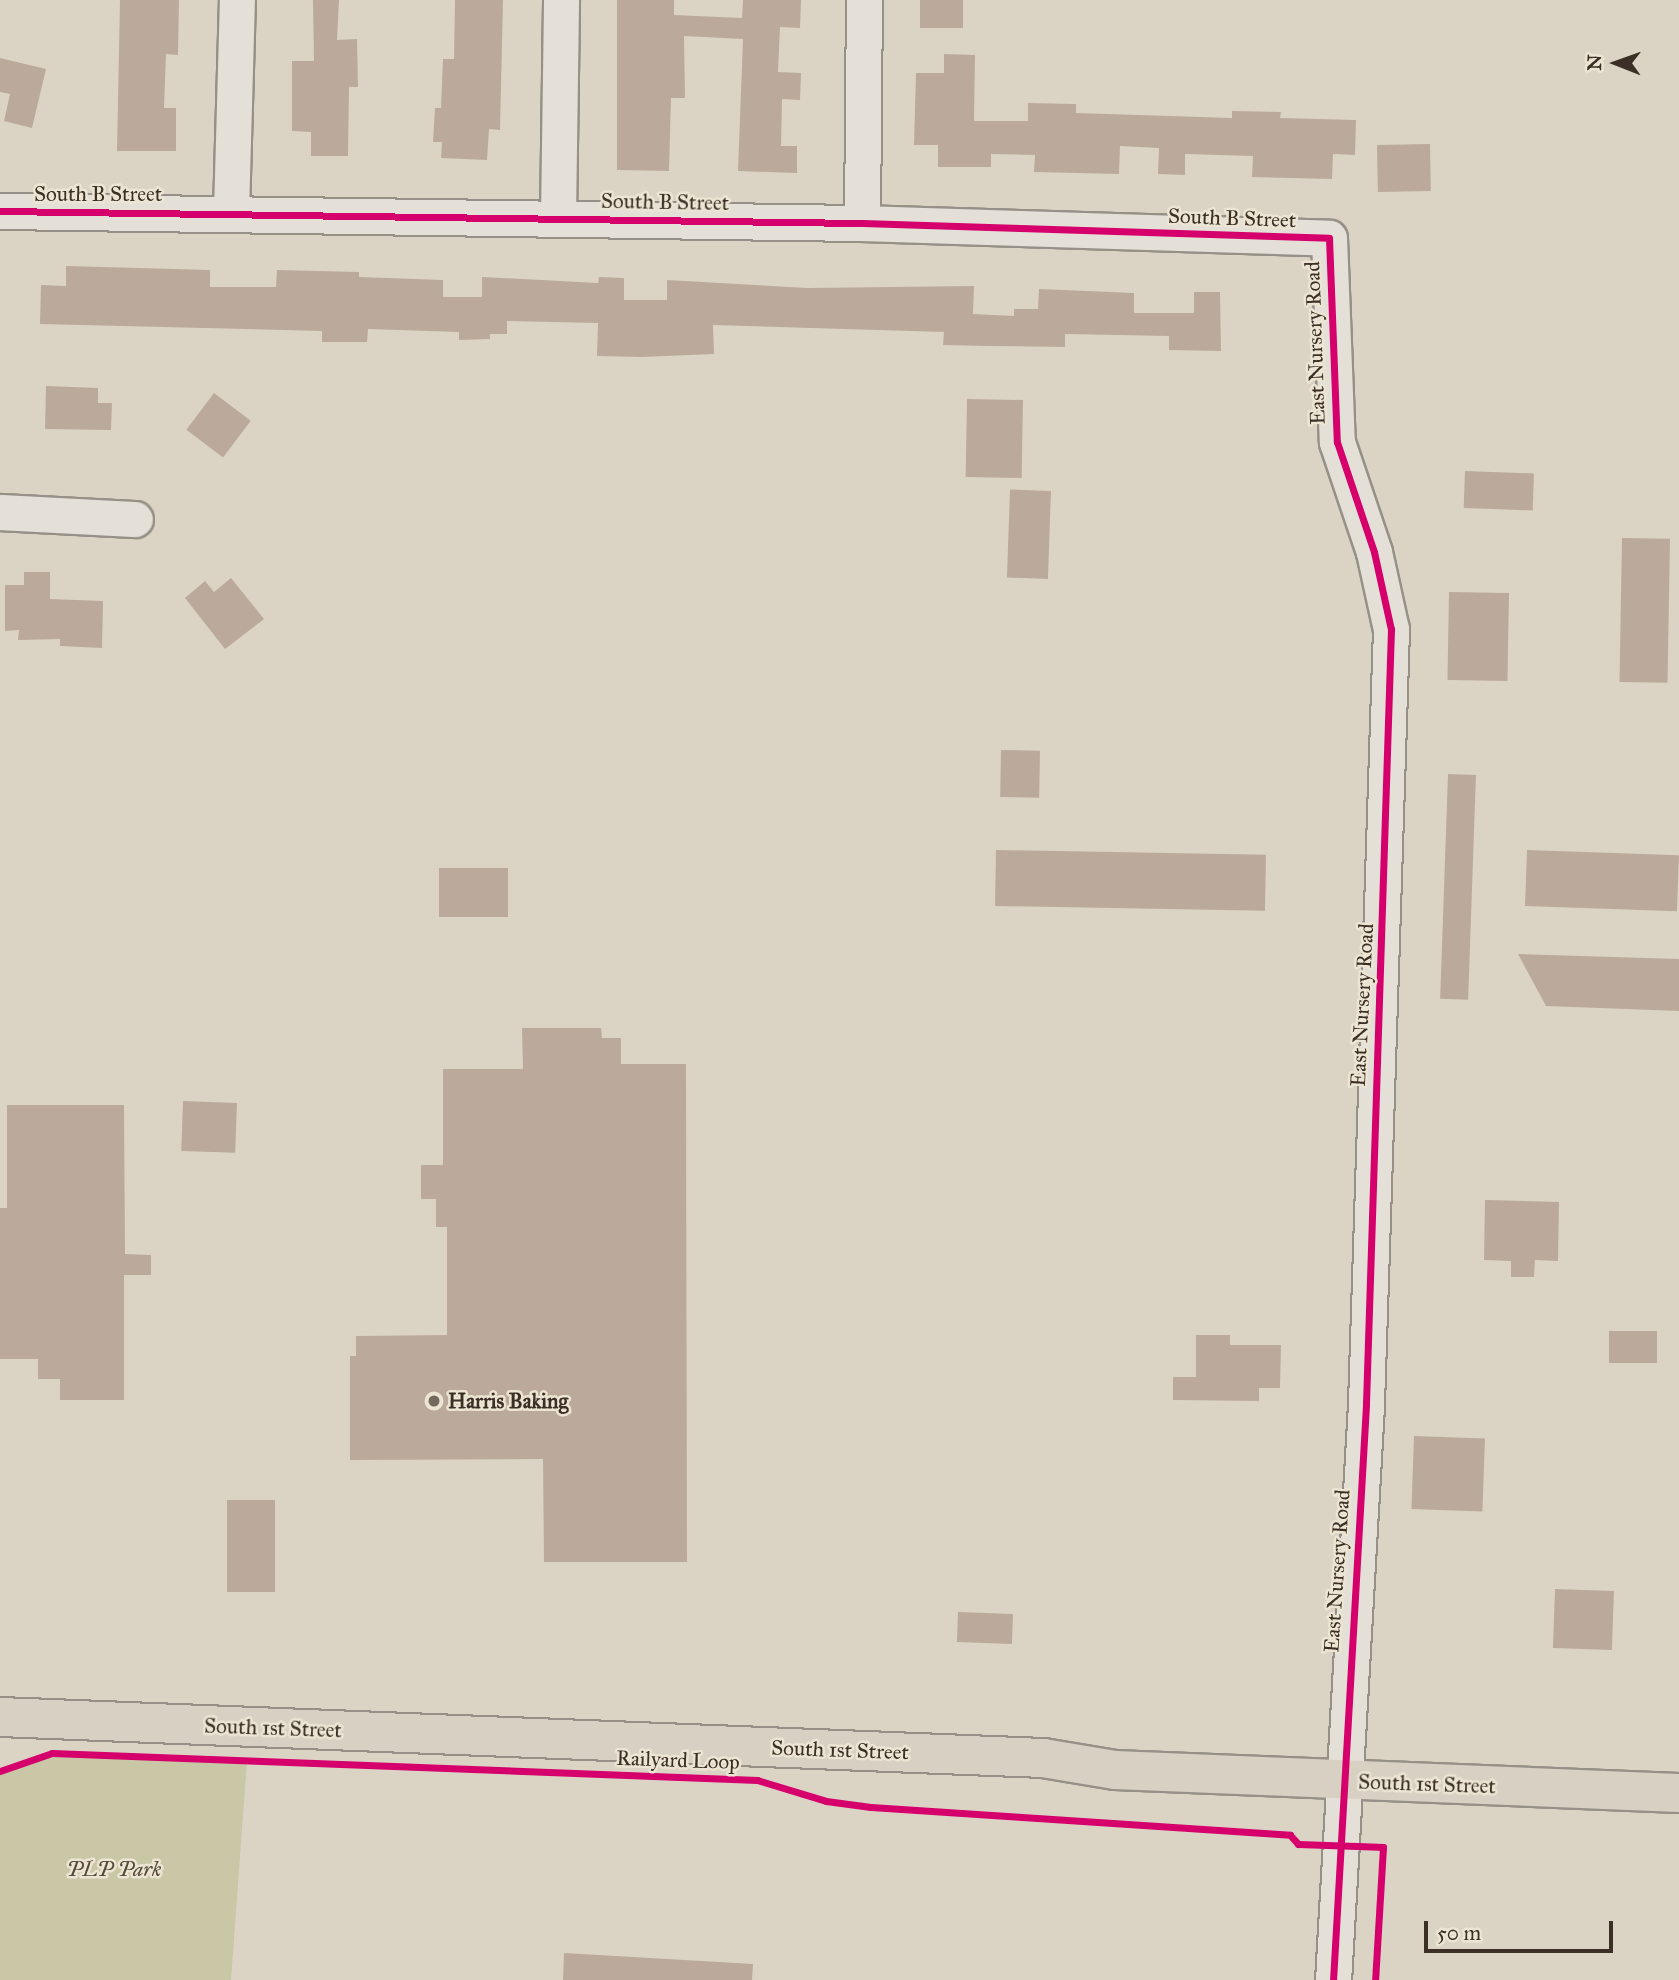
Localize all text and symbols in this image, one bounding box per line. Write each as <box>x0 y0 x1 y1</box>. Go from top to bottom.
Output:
north arrow <box>1581 28 1651 98</box>
text: N <box>1583 54 1606 71</box>
street label: South B Street <box>34 181 162 207</box>
street label: South B Street <box>601 188 729 216</box>
street label: South B Street <box>1167 203 1297 233</box>
street label: East Nursery Road <box>1300 261 1330 425</box>
street label: East Nursery Road <box>1345 923 1379 1087</box>
place label: Harris Baking <box>448 1388 568 1414</box>
marker: Harris Baking <box>426 1393 442 1409</box>
street label: East Nursery Road <box>1319 1489 1355 1653</box>
street label: South 1st Street <box>204 1713 342 1743</box>
street label: South 1st Street <box>771 1735 909 1765</box>
street label: Railyard Loop <box>616 1745 740 1775</box>
street label: South 1st Street <box>1358 1769 1496 1799</box>
park label: PLP Park <box>67 1856 161 1882</box>
scale bar <box>1427 1906 1616 1950</box>
text: 50 m <box>1437 1920 1481 1946</box>

